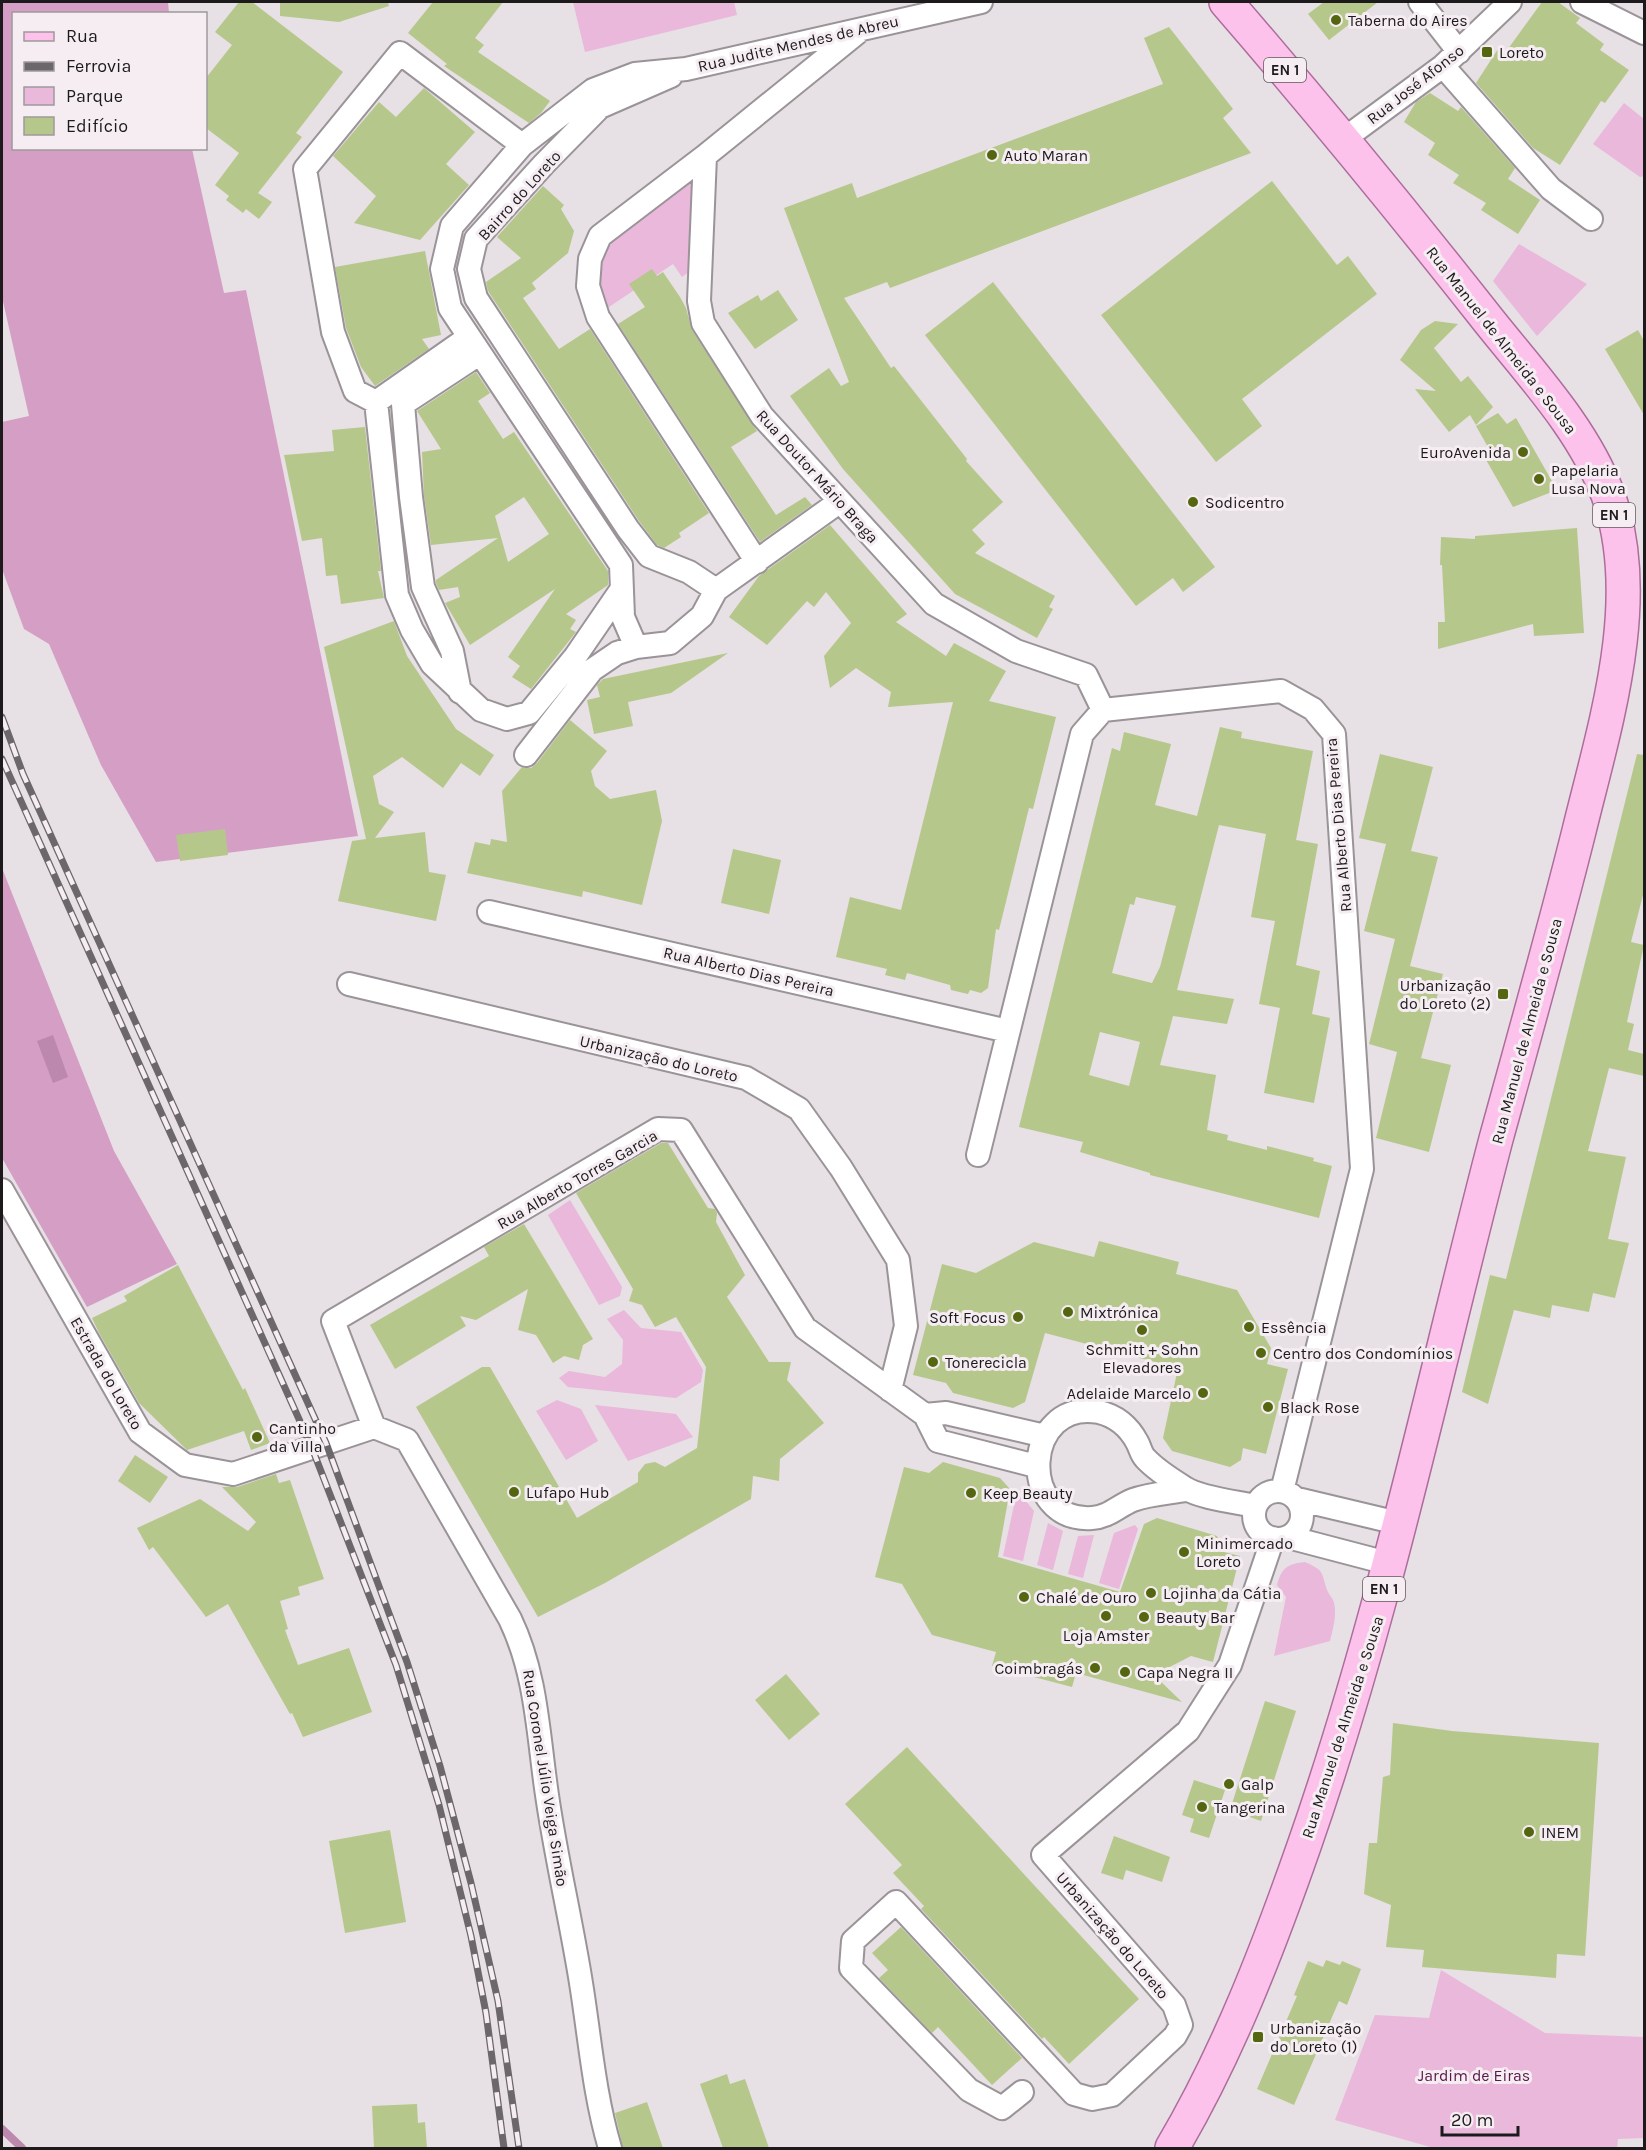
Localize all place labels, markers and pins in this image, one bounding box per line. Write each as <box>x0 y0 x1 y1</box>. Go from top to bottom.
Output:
place label: Taberna do Aires <box>1348 11 1468 30</box>
marker: Taberna do Aires <box>1329 13 1343 27</box>
place label: Loreto <box>1499 43 1544 62</box>
marker: Loreto <box>1480 45 1494 59</box>
place label: Auto Maran <box>1004 146 1088 165</box>
marker: Auto Maran <box>985 148 999 162</box>
place label: EuroAvenida <box>1420 443 1511 462</box>
marker: EuroAvenida <box>1516 445 1530 459</box>
place label: Papelaria Lusa Nova <box>1551 461 1626 498</box>
marker: Papelaria Lusa Nova <box>1532 472 1546 486</box>
place label: Sodicentro <box>1205 493 1284 512</box>
marker: Sodicentro <box>1186 495 1200 509</box>
place label: Urbanização do Loreto (2) <box>1400 976 1491 1013</box>
marker: Urbanização do Loreto (2) <box>1496 987 1510 1001</box>
place label: Mixtrónica <box>1080 1303 1159 1322</box>
marker: Mixtrónica <box>1061 1305 1075 1319</box>
place label: Soft Focus <box>929 1308 1006 1327</box>
marker: Soft Focus <box>1011 1310 1025 1324</box>
place label: Essência <box>1261 1318 1327 1337</box>
marker: Essência <box>1242 1320 1256 1334</box>
marker: Schmitt + Sohn Elevadores <box>1135 1323 1149 1337</box>
place label: Schmitt + Sohn Elevadores <box>1085 1340 1199 1377</box>
place label: Centro dos Condomínios <box>1273 1344 1453 1363</box>
marker: Centro dos Condomínios <box>1254 1346 1268 1360</box>
place label: Tonerecicla <box>945 1353 1027 1372</box>
marker: Tonerecicla <box>926 1355 940 1369</box>
place label: Adelaide Marcelo <box>1067 1384 1191 1403</box>
marker: Adelaide Marcelo <box>1196 1386 1210 1400</box>
place label: Black Rose <box>1280 1398 1359 1417</box>
marker: Black Rose <box>1261 1400 1275 1414</box>
place label: Cantinho da Villa <box>269 1419 336 1456</box>
marker: Cantinho da Villa <box>250 1430 264 1444</box>
place label: Lufapo Hub <box>526 1483 609 1502</box>
place label: Keep Beauty <box>983 1484 1073 1503</box>
marker: Lufapo Hub <box>507 1485 521 1499</box>
marker: Keep Beauty <box>964 1486 978 1500</box>
place label: Minimercado Loreto <box>1196 1534 1293 1571</box>
marker: Minimercado Loreto <box>1177 1545 1191 1559</box>
place label: Lojinha da Cátia <box>1163 1584 1281 1603</box>
marker: Lojinha da Cátia <box>1144 1586 1158 1600</box>
place label: Chalé de Ouro <box>1036 1588 1137 1607</box>
marker: Chalé de Ouro <box>1017 1590 1031 1604</box>
place label: Beauty Bar <box>1156 1608 1235 1627</box>
marker: Loja Amster <box>1099 1609 1113 1623</box>
marker: Beauty Bar <box>1137 1610 1151 1624</box>
place label: Loja Amster <box>1063 1626 1149 1645</box>
place label: Coimbragás <box>994 1659 1083 1678</box>
marker: Coimbragás <box>1088 1661 1102 1675</box>
place label: Capa Negra II <box>1137 1663 1233 1682</box>
marker: Capa Negra II <box>1118 1665 1132 1679</box>
place label: Galp <box>1241 1775 1274 1794</box>
marker: Galp <box>1222 1777 1236 1791</box>
place label: Tangerina <box>1214 1798 1285 1817</box>
marker: Tangerina <box>1195 1800 1209 1814</box>
place label: INEM <box>1541 1823 1579 1842</box>
marker: INEM <box>1522 1825 1536 1839</box>
place label: Urbanização do Loreto (1) <box>1270 2019 1361 2056</box>
marker: Urbanização do Loreto (1) <box>1251 2030 1265 2044</box>

